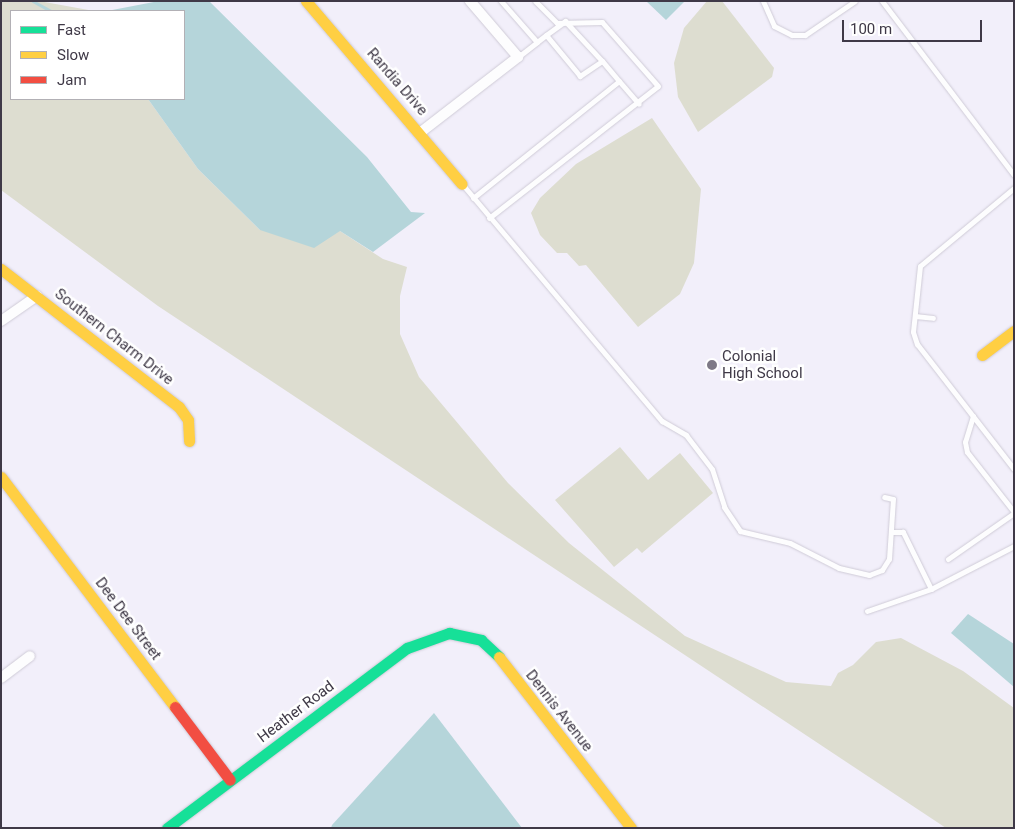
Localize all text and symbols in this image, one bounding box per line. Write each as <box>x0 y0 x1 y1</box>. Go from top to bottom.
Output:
legend <box>10 10 185 100</box>
scale bar <box>845 10 985 42</box>
text: 100 m <box>850 20 892 38</box>
text: Fast <box>57 21 86 39</box>
street label: Randia Drive <box>363 45 431 119</box>
text: Slow <box>57 46 89 64</box>
text: Jam <box>57 71 87 89</box>
street label: Southern Charm Drive <box>51 285 177 389</box>
place label: Colonial High School <box>722 347 803 382</box>
marker: Colonial High School <box>706 359 718 371</box>
street label: Dee Dee Street <box>91 574 165 664</box>
street label: Dennis Avenue <box>522 667 596 755</box>
street label: Heather Road <box>254 677 338 747</box>

